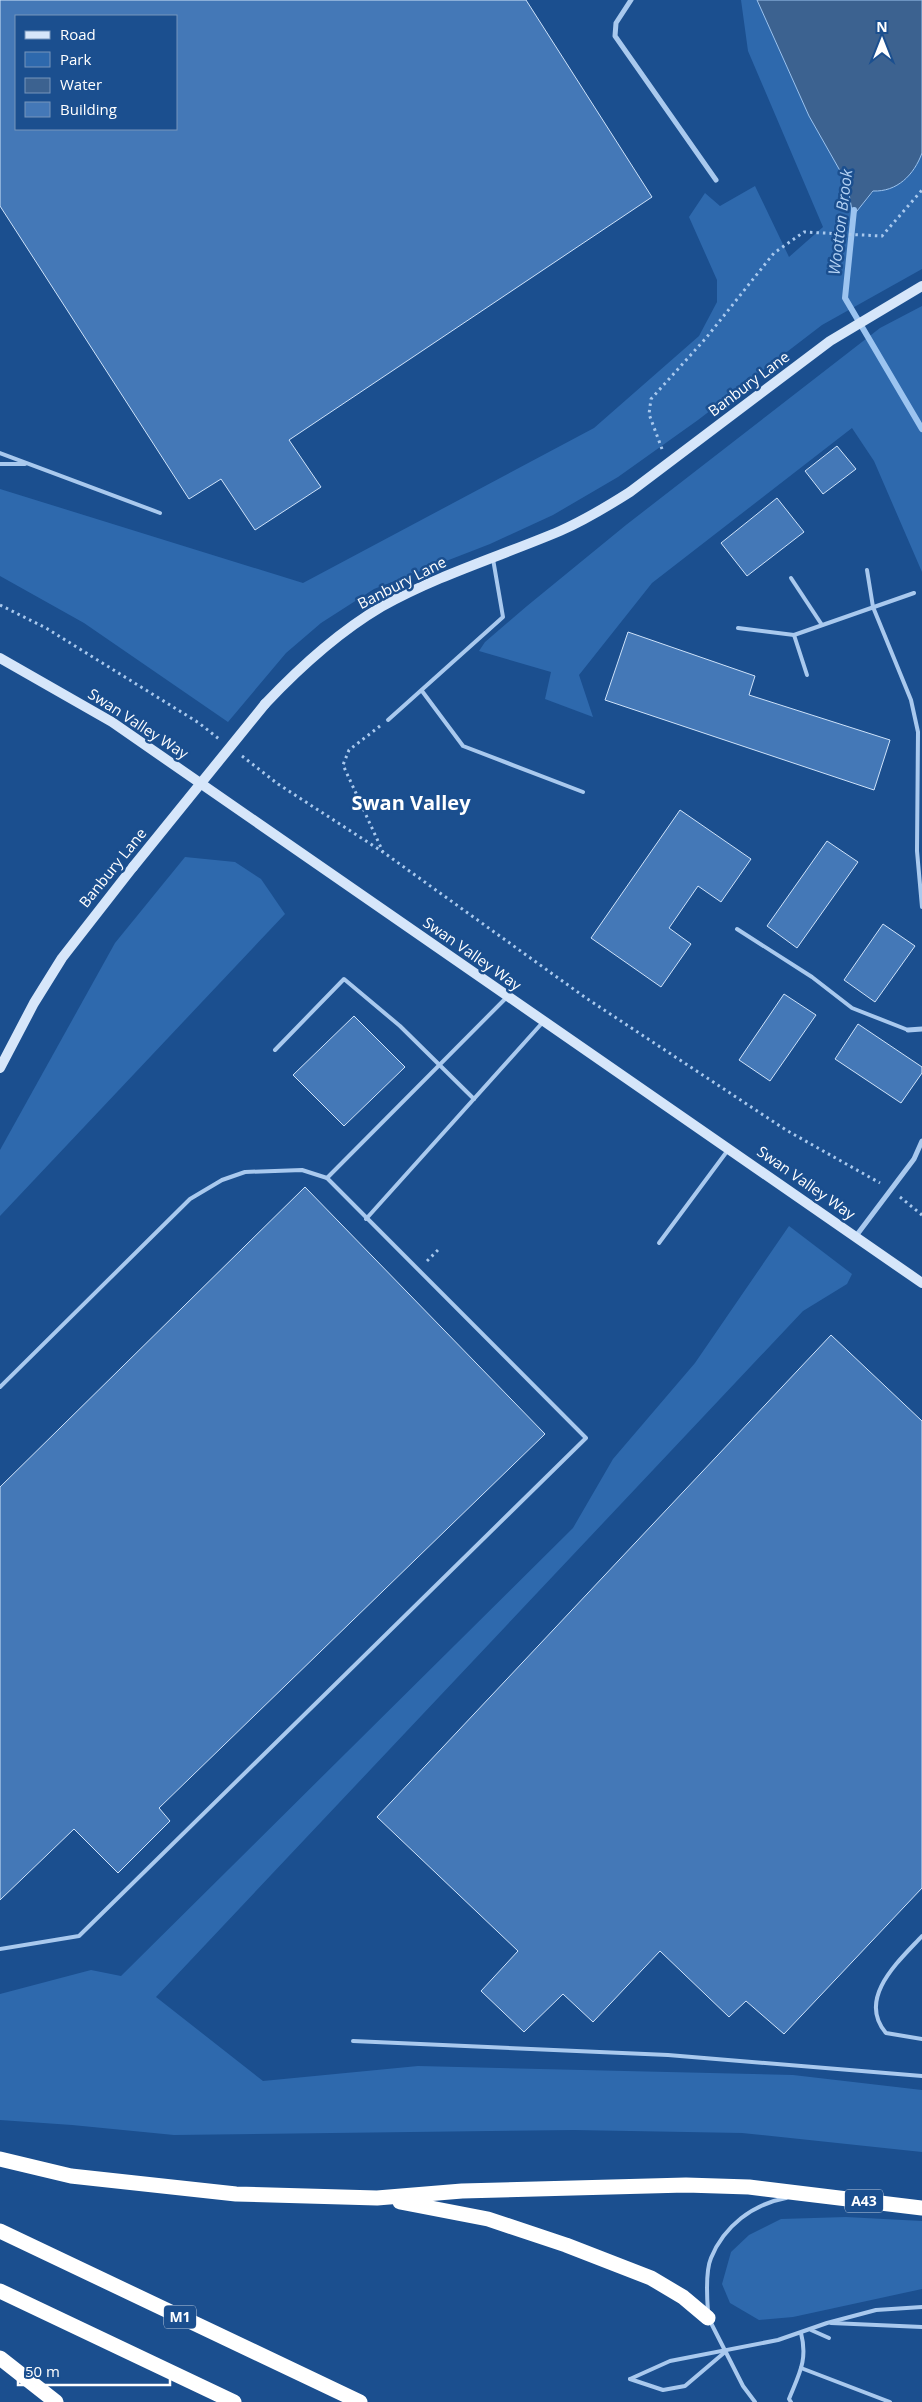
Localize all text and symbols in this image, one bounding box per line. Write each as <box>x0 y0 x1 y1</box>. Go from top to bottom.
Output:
legend <box>15 15 178 130</box>
north arrow <box>857 15 907 65</box>
text: N <box>876 17 888 36</box>
text: Road <box>60 24 96 44</box>
text: Park <box>60 49 91 69</box>
text: Water <box>60 74 102 94</box>
text: Building <box>60 99 117 119</box>
water label: Wootton Brook <box>823 167 858 276</box>
street label: Banbury Lane <box>704 346 793 420</box>
street label: Banbury Lane <box>354 551 449 613</box>
street label: Swan Valley Way <box>85 683 193 763</box>
district label: Swan Valley <box>351 789 471 816</box>
street label: Banbury Lane <box>74 823 150 911</box>
street label: Swan Valley Way <box>419 912 526 995</box>
street label: Swan Valley Way <box>753 1141 860 1224</box>
road number: A43 <box>845 2190 883 2212</box>
road number: M1 <box>164 2306 196 2328</box>
scale bar <box>18 2354 170 2386</box>
text: 50 m <box>25 2361 60 2381</box>

